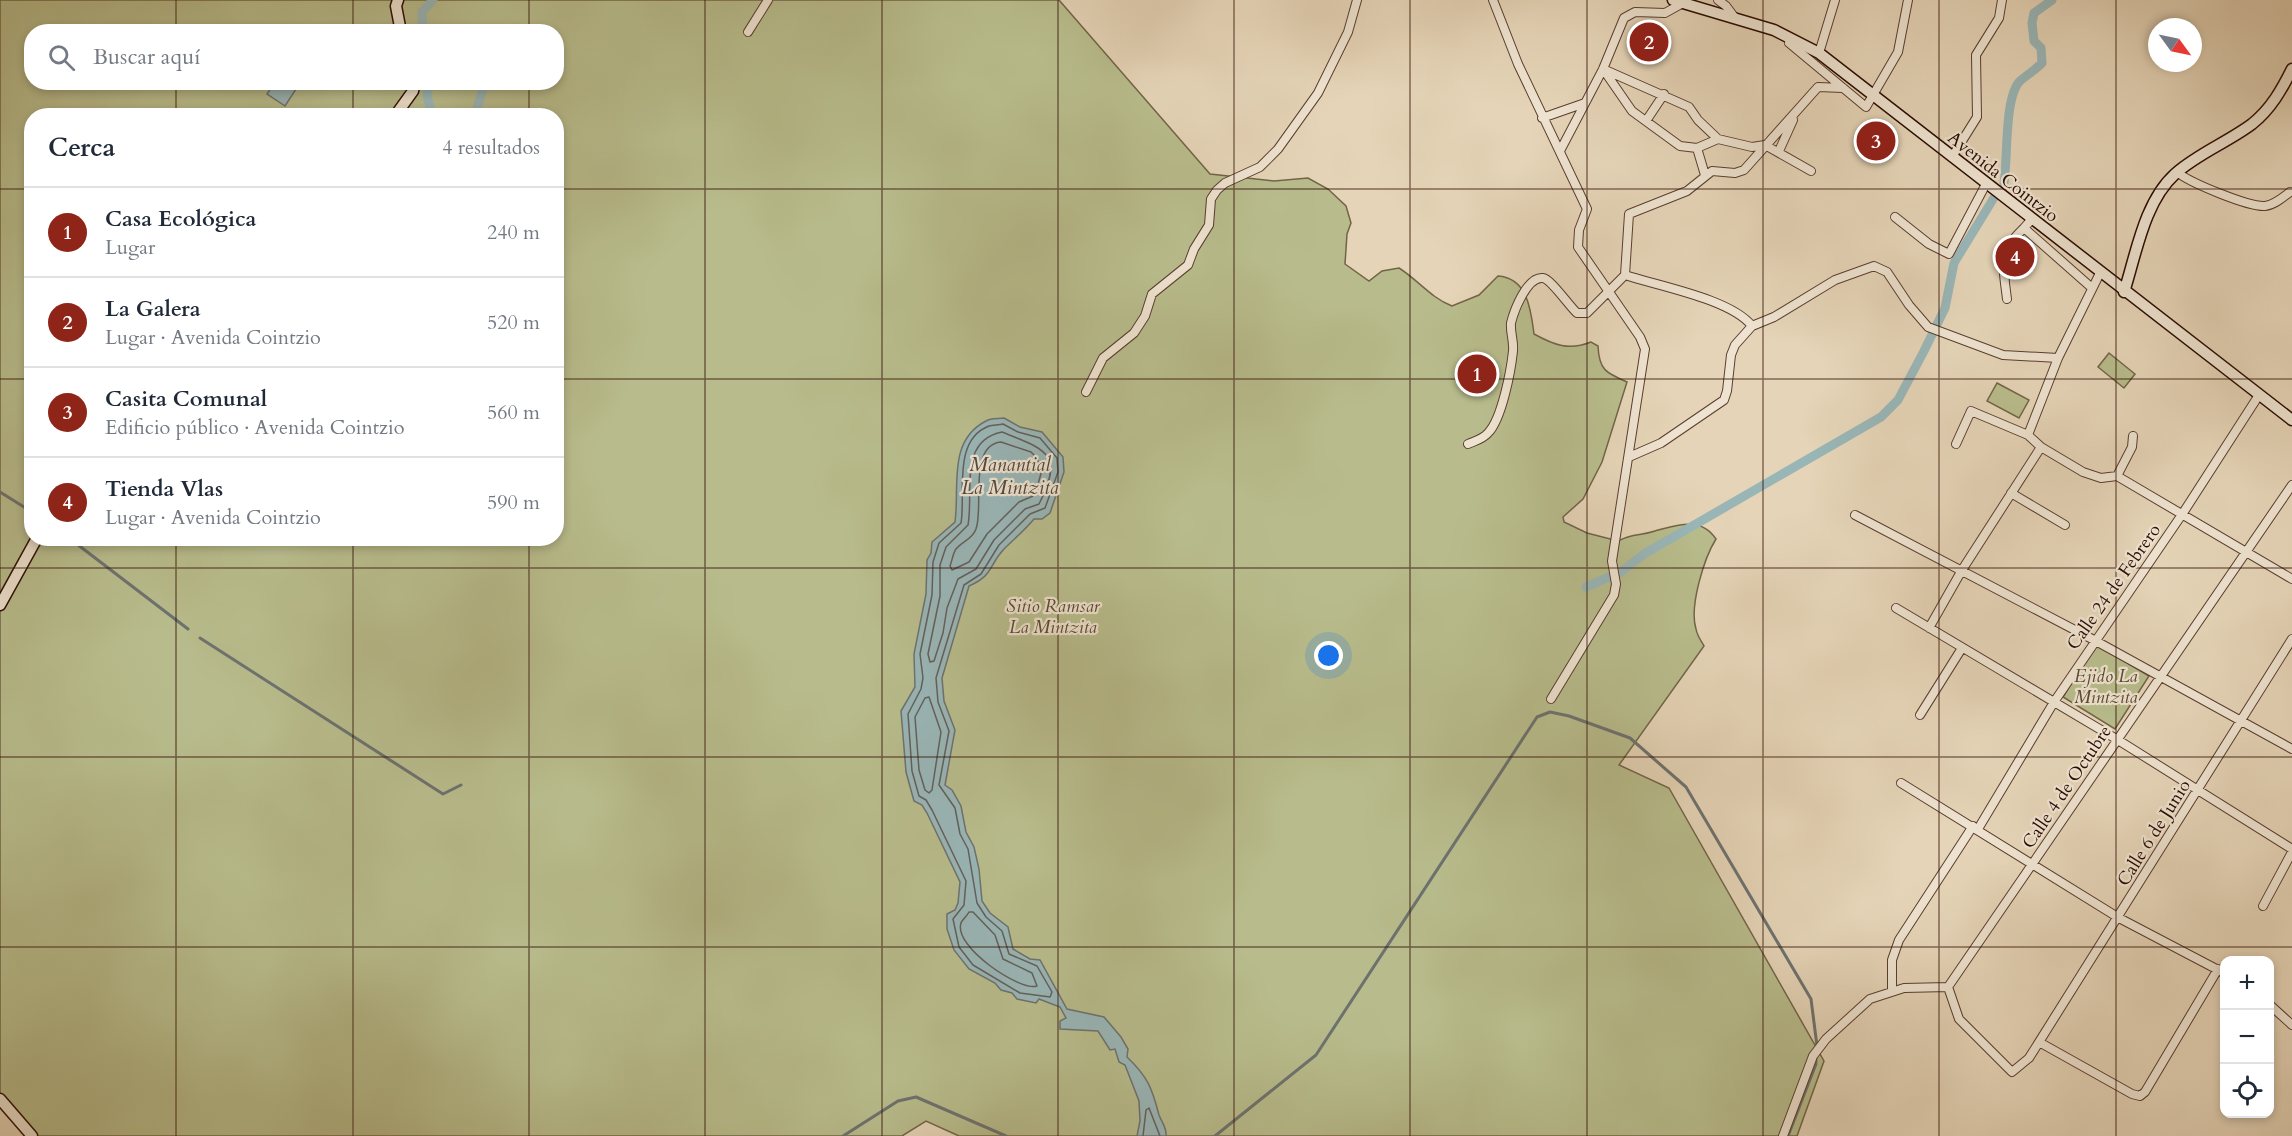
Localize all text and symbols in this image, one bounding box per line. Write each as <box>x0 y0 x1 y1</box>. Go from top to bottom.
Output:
north arrow <box>2148 18 2202 72</box>
pin: 2 <box>1630 20 1668 64</box>
search box <box>24 24 564 90</box>
icon: search <box>45 41 78 74</box>
text: Buscar aquí <box>93 42 200 72</box>
pin: 3 <box>1856 118 1896 164</box>
street label: Avenida Cointzio <box>1942 126 2064 229</box>
text: Cerca <box>48 130 115 165</box>
text: 4 resultados <box>442 134 540 161</box>
text: Casa Ecológica <box>105 204 256 234</box>
text: 1 <box>62 219 73 246</box>
text: 240 m <box>487 219 540 246</box>
text: Lugar <box>105 234 155 261</box>
pin: 4 <box>1996 234 2034 280</box>
text: La Galera <box>105 294 201 324</box>
text: 2 <box>62 309 73 336</box>
text: 520 m <box>487 309 540 336</box>
text: Lugar · Avenida Cointzio <box>105 324 321 351</box>
pin: 1 <box>1458 352 1496 397</box>
text: Casita Comunal <box>105 384 267 414</box>
text: 3 <box>62 399 73 426</box>
text: 560 m <box>487 399 540 426</box>
text: Edificio público · Avenida Cointzio <box>105 414 404 441</box>
water label: Manantial La Mintzita <box>961 451 1059 501</box>
text: Tienda Vlas <box>105 474 223 504</box>
text: 4 <box>62 489 73 516</box>
text: 590 m <box>487 489 540 516</box>
text: Lugar · Avenida Cointzio <box>105 504 321 531</box>
street label: Calle 24 de Febrero <box>2061 519 2167 655</box>
park label: Sitio Ramsar La Mintzita <box>1006 594 1101 640</box>
your location <box>1314 641 1343 670</box>
park label: Ejido La Mintzita <box>2074 664 2138 710</box>
street label: Calle 4 de Octubre <box>2016 720 2118 854</box>
street label: Calle 6 de Junio <box>2111 775 2197 891</box>
map controls <box>2220 956 2274 1118</box>
button: + <box>2220 956 2274 1010</box>
button: − <box>2220 1010 2274 1064</box>
button: locate <box>2220 1064 2274 1118</box>

